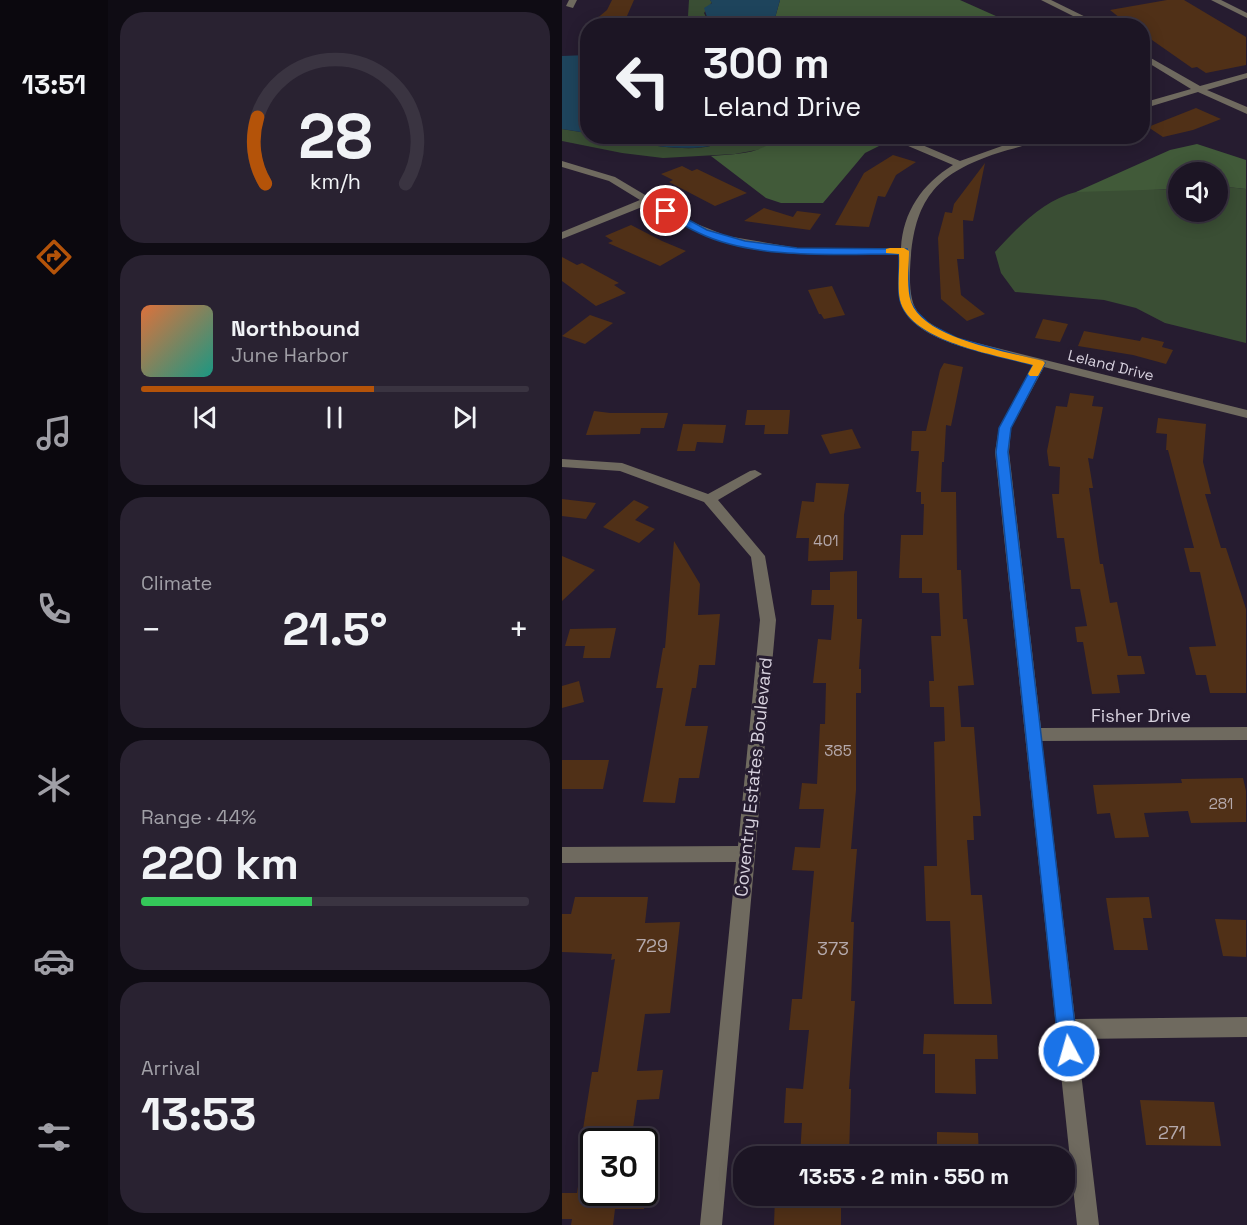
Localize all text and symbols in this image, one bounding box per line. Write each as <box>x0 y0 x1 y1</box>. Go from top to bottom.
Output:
text: 300 m <box>703 37 830 90</box>
icon: left <box>604 42 682 120</box>
text: 13:51 <box>22 67 86 102</box>
text: Leland Drive <box>703 89 861 124</box>
text: 28 <box>298 97 372 176</box>
map controls <box>1168 162 1228 222</box>
button: sound <box>1168 162 1228 222</box>
text: km/h <box>309 169 361 196</box>
pin <box>640 185 691 236</box>
icon: arrive <box>649 194 682 227</box>
icon: directions <box>33 236 75 278</box>
text: Northbound <box>231 314 360 342</box>
text: June Harbor <box>231 342 349 368</box>
street label: Leland Drive <box>1066 345 1156 385</box>
icon: previous <box>189 401 222 434</box>
icon: pause <box>318 401 351 434</box>
icon: next <box>448 401 481 434</box>
icon: music <box>33 412 75 454</box>
house number: 401 <box>813 531 839 550</box>
text: Climate <box>141 570 212 596</box>
icon: phone <box>33 588 75 630</box>
text: 21.5° <box>282 601 388 658</box>
text: − <box>141 609 161 651</box>
text: + <box>509 609 529 651</box>
street label: Coventry Estates Boulevard <box>729 656 777 898</box>
street label: Fisher Drive <box>1091 704 1191 727</box>
house number: 385 <box>824 741 852 760</box>
icon: climate <box>33 764 75 806</box>
house number: 281 <box>1209 794 1233 813</box>
text: Range · 44% <box>141 804 257 830</box>
text: 220 km <box>141 835 299 892</box>
house number: 729 <box>636 934 668 957</box>
house number: 373 <box>817 937 849 960</box>
icon: car <box>33 940 75 982</box>
position arrow <box>1037 1019 1101 1083</box>
text: Arrival <box>141 1055 200 1081</box>
text: 13:53 <box>141 1086 256 1143</box>
icon: filters <box>33 1116 75 1158</box>
house number: 271 <box>1158 1121 1186 1144</box>
speed limit sign: 30 <box>580 1128 658 1206</box>
text: 13:53 · 2 min · 550 m <box>799 1162 1009 1190</box>

